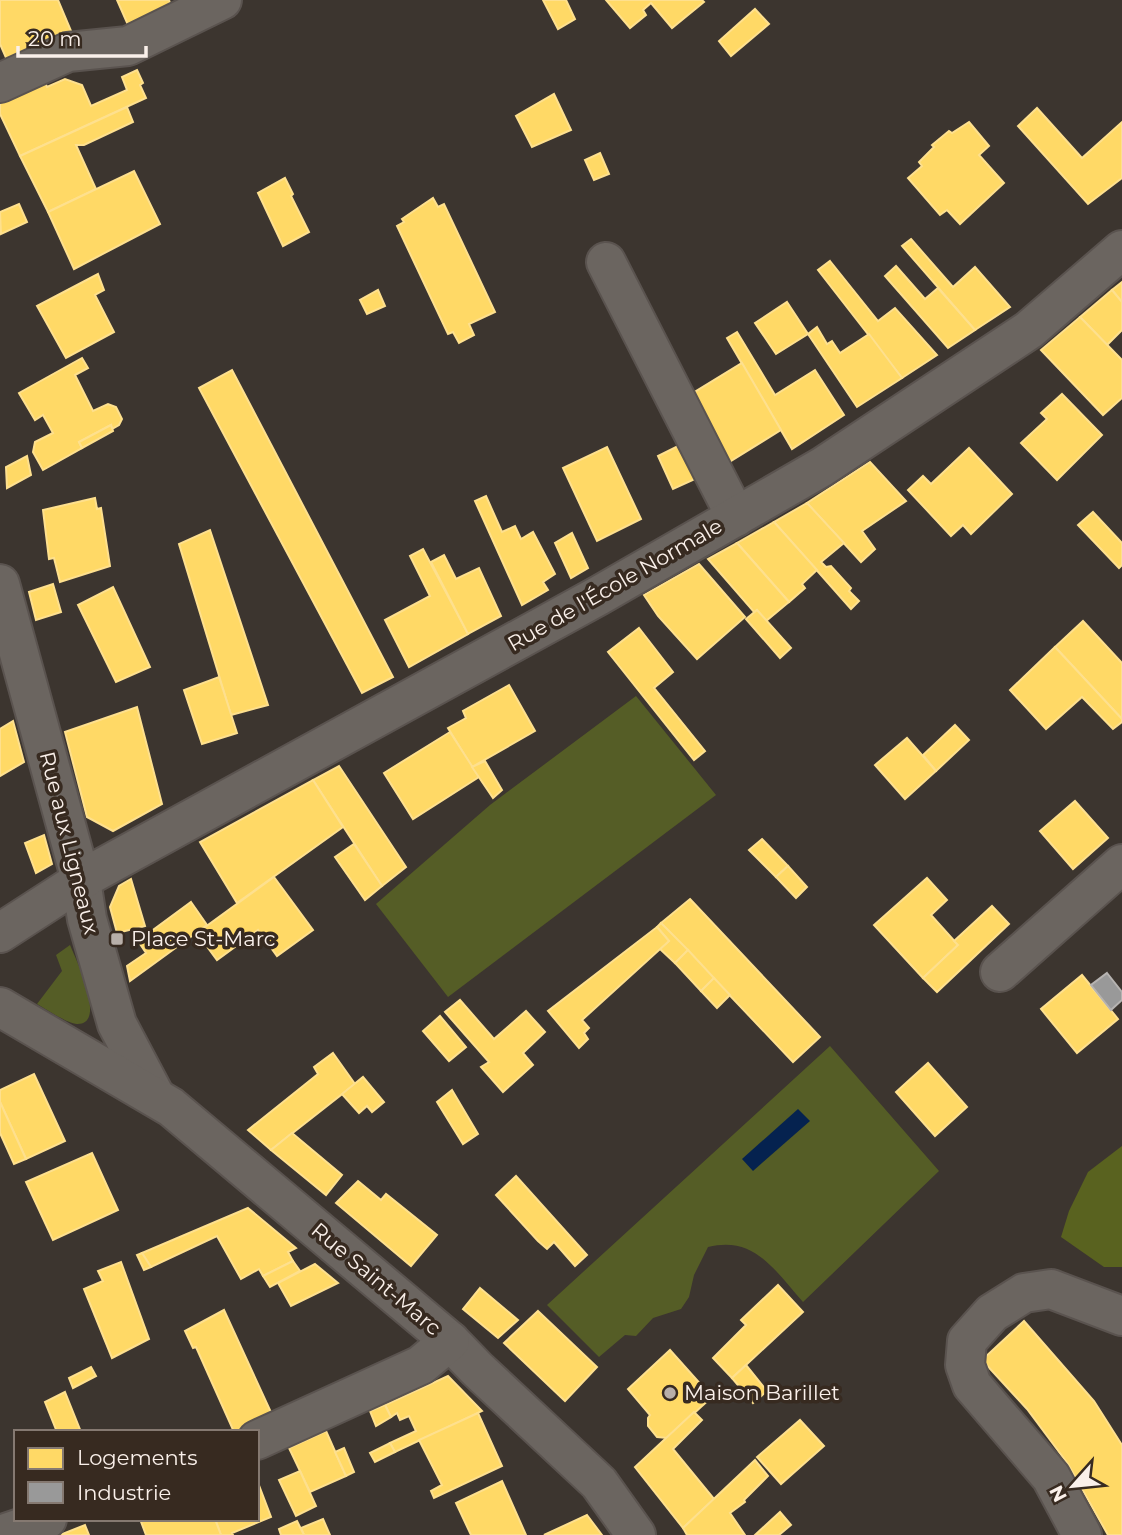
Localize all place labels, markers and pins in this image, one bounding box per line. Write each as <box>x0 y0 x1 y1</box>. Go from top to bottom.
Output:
place label: Place St-Marc <box>131 926 276 951</box>
marker: Place St-Marc <box>109 931 125 947</box>
place label: Maison Barillet <box>684 1380 840 1405</box>
marker: Maison Barillet <box>662 1385 678 1401</box>

